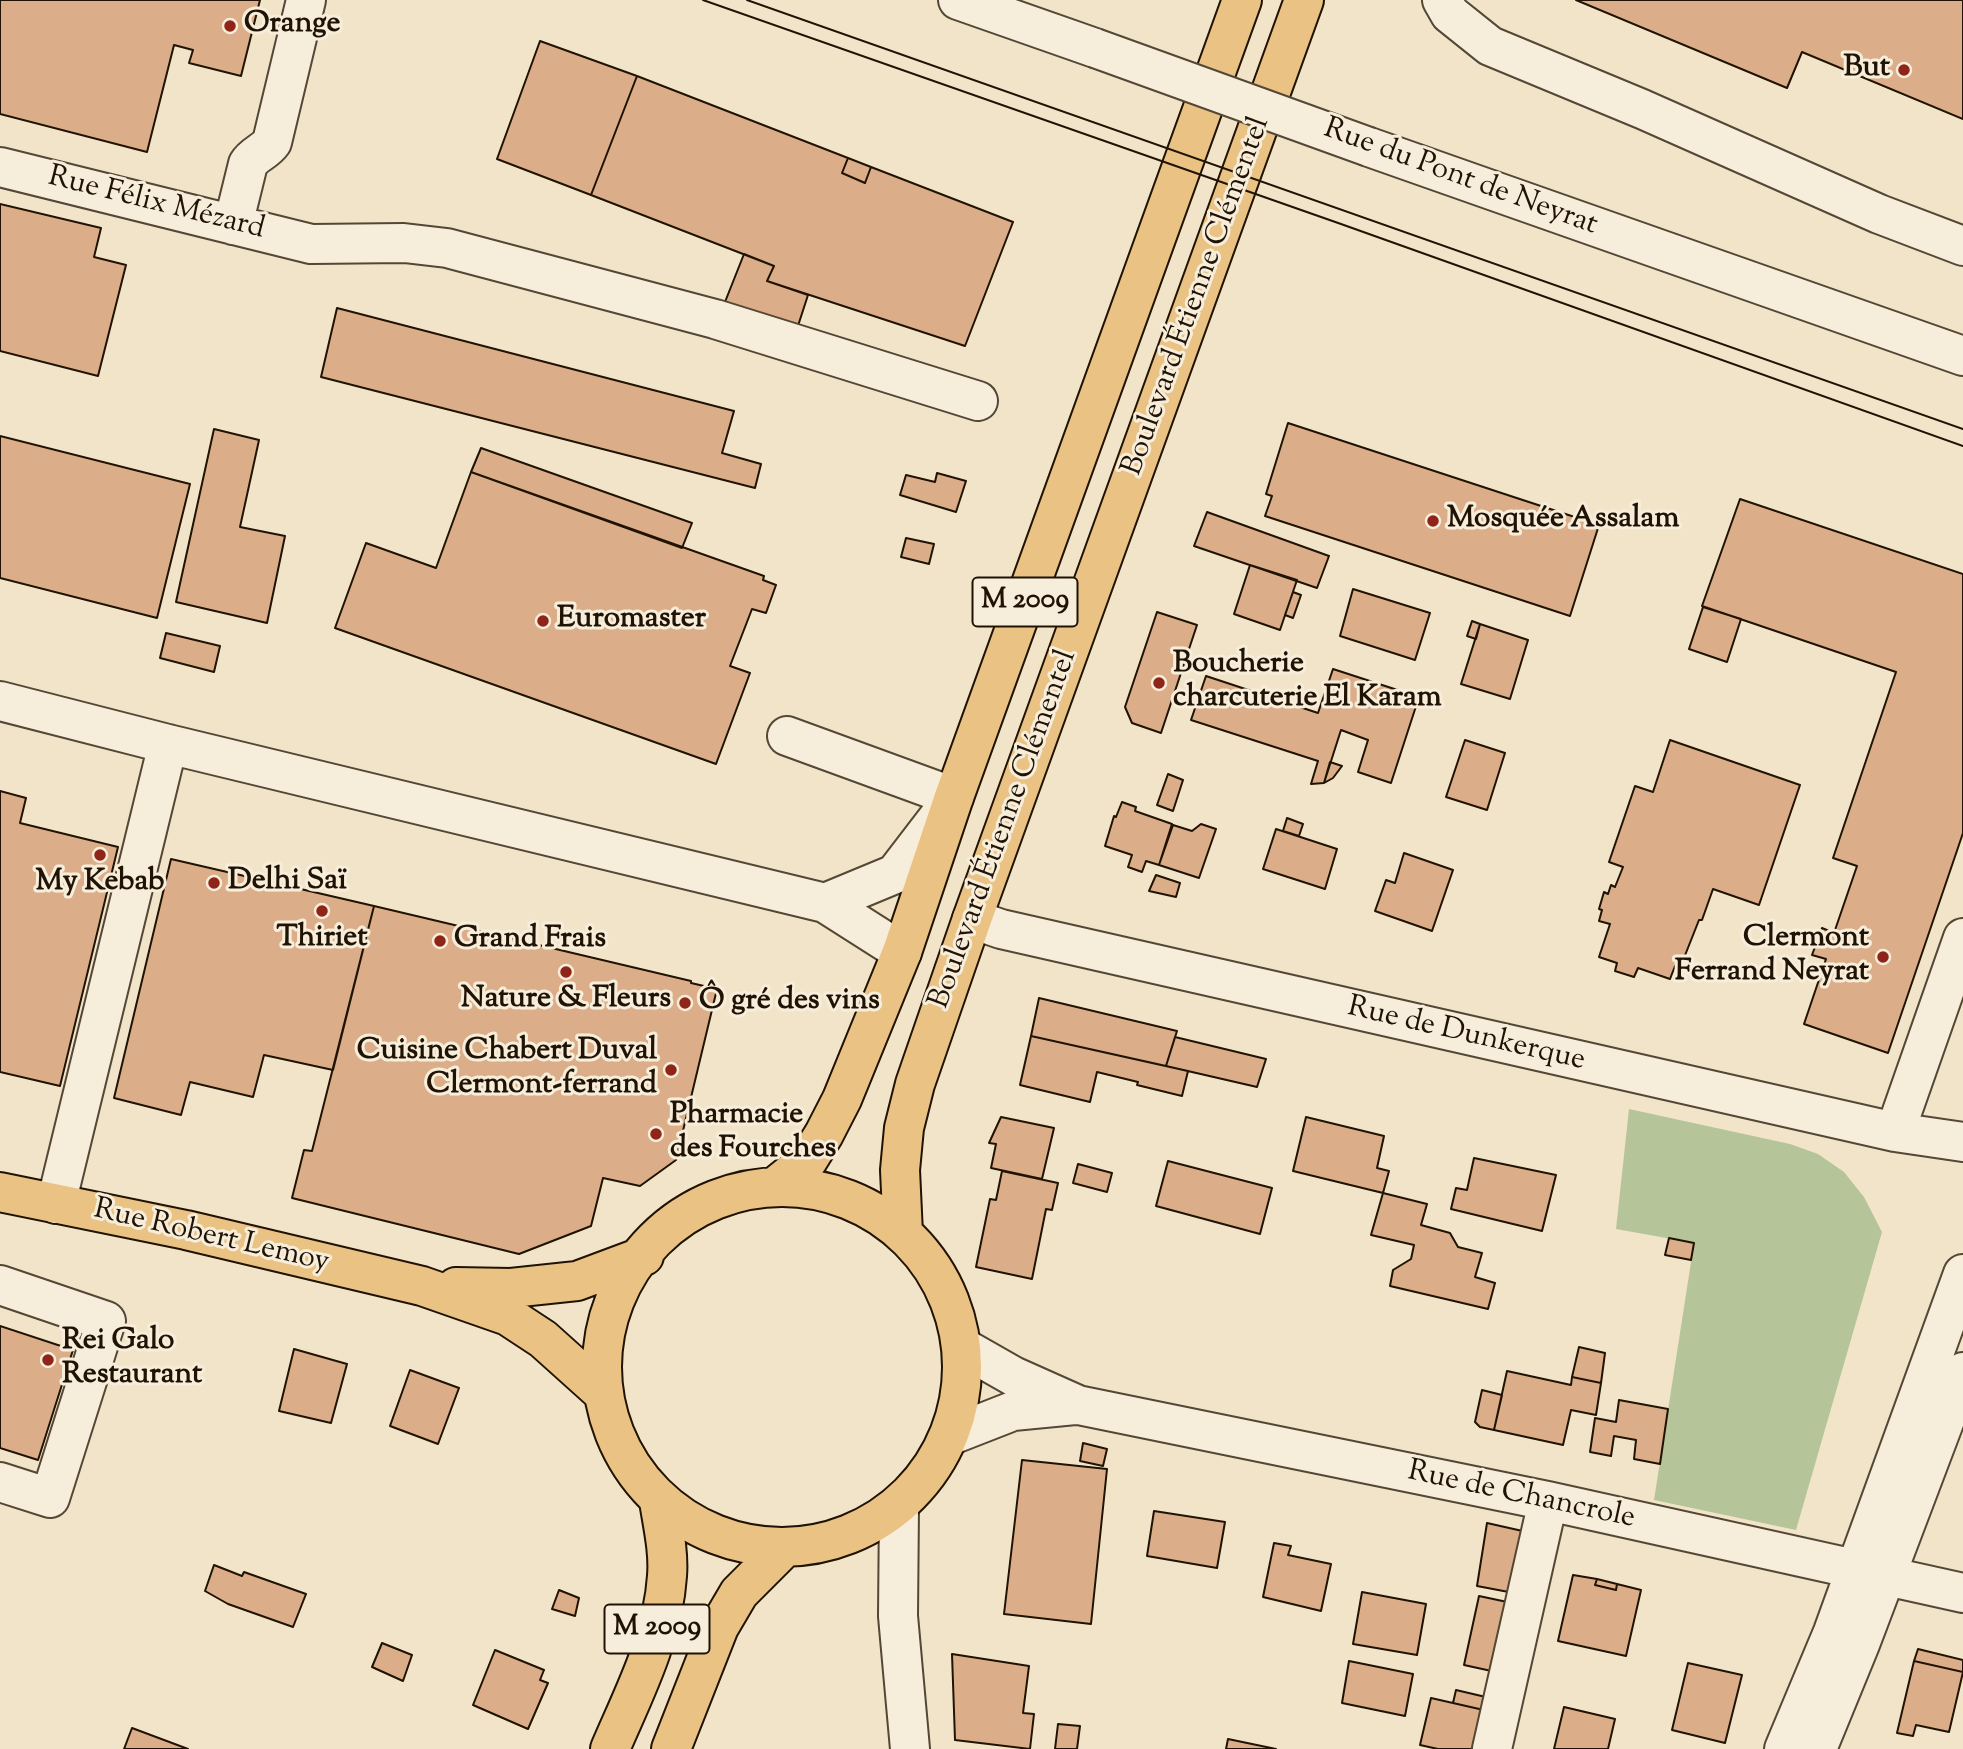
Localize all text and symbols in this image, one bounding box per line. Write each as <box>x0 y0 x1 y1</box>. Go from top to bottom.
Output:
place label: Orange <box>244 8 341 44</box>
marker: Orange <box>222 18 238 34</box>
place label: But <box>1844 52 1890 88</box>
marker: But <box>1896 62 1912 78</box>
street label: Boulevard Étienne Clémentel <box>1116 113 1280 481</box>
street label: Rue du Pont de Neyrat <box>1318 113 1602 245</box>
street label: Rue Félix Mézard <box>44 161 268 249</box>
place label: Mosquée Assalam <box>1447 503 1679 539</box>
marker: Mosquée Assalam <box>1425 513 1441 529</box>
road number: M 2009 <box>972 578 1078 626</box>
place label: Euromaster <box>557 603 706 639</box>
marker: Euromaster <box>535 613 551 629</box>
street label: Boulevard Étienne Clémentel <box>923 646 1087 1014</box>
place label: Boucherie charcuterie El Karam <box>1173 648 1442 718</box>
marker: Boucherie charcuterie El Karam <box>1151 675 1167 691</box>
marker: My Kebab <box>92 847 108 863</box>
place label: Delhi Saï <box>228 865 347 901</box>
place label: My Kebab <box>36 866 164 902</box>
marker: Delhi Saï <box>206 875 222 891</box>
marker: Thiriet <box>314 903 330 919</box>
place label: Thiriet <box>277 922 367 958</box>
place label: Clermont Ferrand Neyrat <box>1675 922 1869 992</box>
place label: Grand Frais <box>454 923 606 959</box>
marker: Grand Frais <box>432 933 448 949</box>
marker: Clermont Ferrand Neyrat <box>1875 949 1891 965</box>
marker: Nature & Fleurs <box>558 964 574 980</box>
place label: Nature & Fleurs <box>461 983 671 1019</box>
place label: Ô gré des vins <box>699 985 880 1021</box>
street label: Rue de Dunkerque <box>1344 991 1588 1081</box>
marker: Ô gré des vins <box>677 995 693 1011</box>
place label: Cuisine Chabert Duval Clermont-ferrand <box>357 1035 657 1106</box>
marker: Cuisine Chabert Duval Clermont-ferrand <box>663 1062 679 1078</box>
place label: Pharmacie des Fourches <box>670 1099 836 1170</box>
marker: Pharmacie des Fourches <box>648 1126 664 1142</box>
street label: Rue Robert Lemoy <box>90 1193 332 1283</box>
place label: Rei Galo Restaurant <box>62 1325 202 1396</box>
marker: Rei Galo Restaurant <box>40 1352 56 1368</box>
street label: Rue de Chancrole <box>1404 1455 1638 1539</box>
road number: M 2009 <box>604 1604 710 1654</box>

